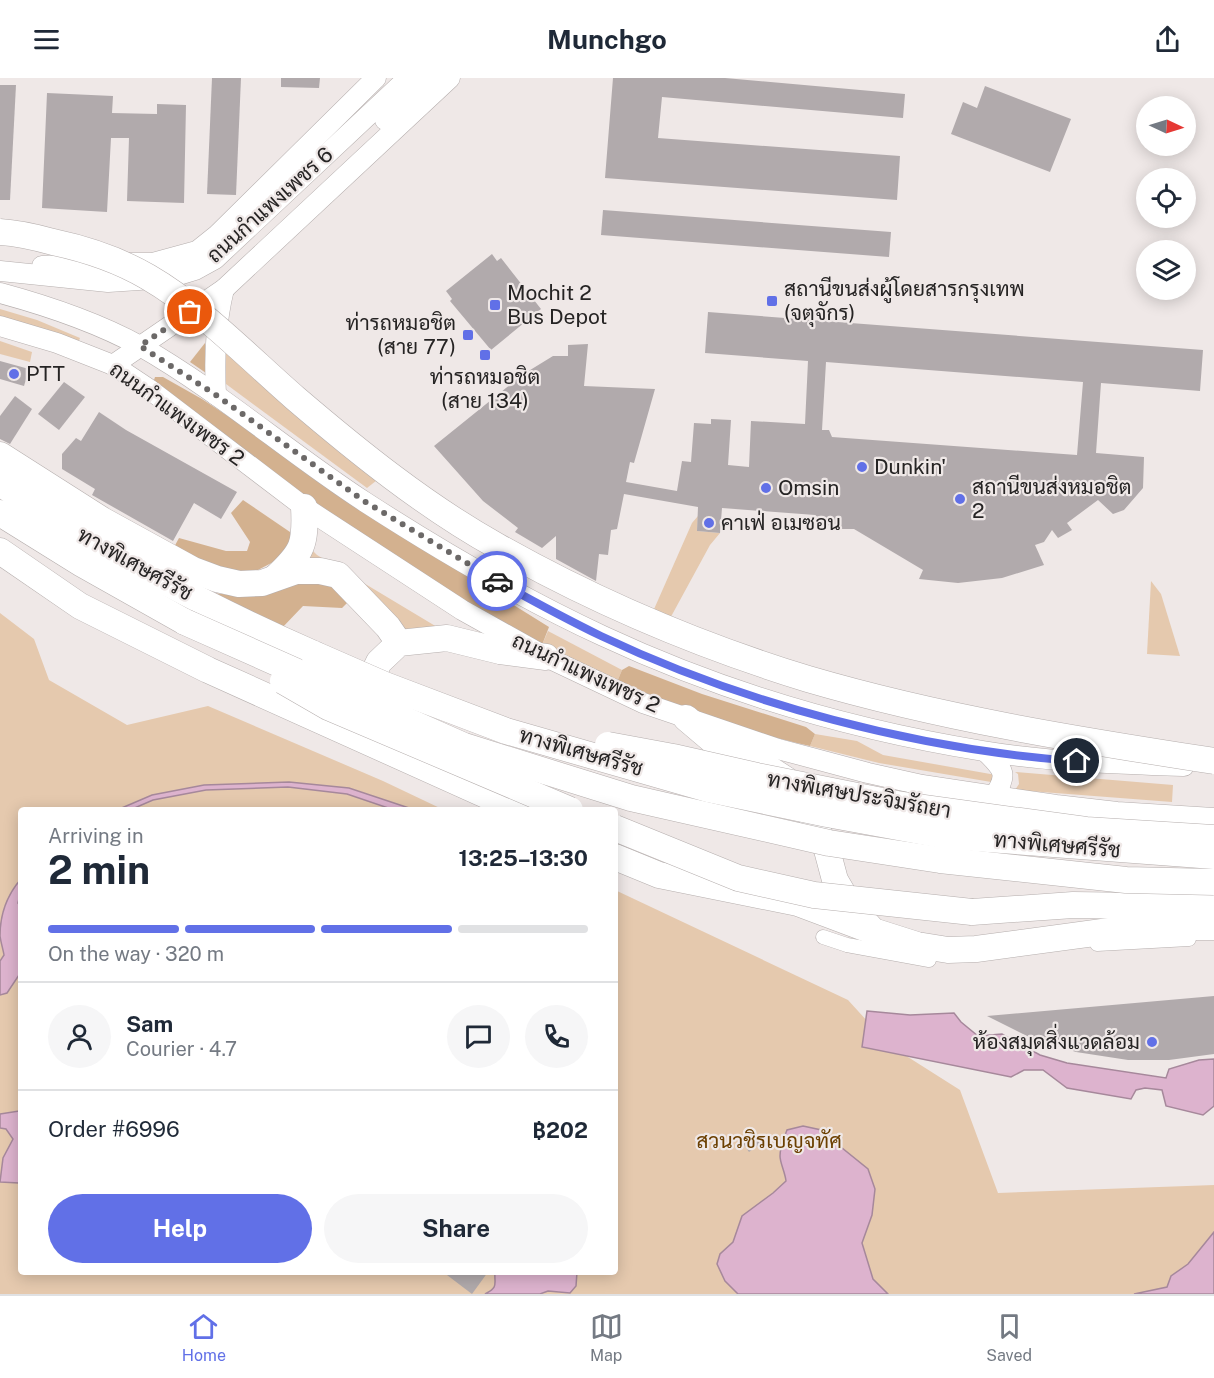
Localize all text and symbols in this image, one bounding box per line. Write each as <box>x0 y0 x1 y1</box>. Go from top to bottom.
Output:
icon: menu <box>30 23 63 56</box>
text: Munchgo <box>547 23 667 55</box>
icon: share <box>1151 23 1184 56</box>
north arrow <box>1136 96 1196 156</box>
map controls <box>1136 96 1196 300</box>
street label: ถนนกำแพงเพชร 6 <box>202 142 338 268</box>
button: locate <box>1136 168 1196 228</box>
button: layers <box>1136 240 1196 300</box>
place label: สถานีขนส่งผู้โดยสารกรุงเทพ (จตุจักร) <box>784 276 1025 327</box>
place label: Mochit 2 Bus Depot <box>507 280 607 329</box>
pin <box>164 286 215 337</box>
marker: สถานีขนส่งผู้โดยสารกรุงเทพ (จตุจักร) <box>765 294 779 308</box>
icon: bag <box>173 295 206 328</box>
marker: Mochit 2 Bus Depot <box>488 298 502 312</box>
place label: ท่ารถหมอชิต (สาย 77) <box>346 310 456 359</box>
marker: ท่ารถหมอชิต (สาย 77) <box>461 328 475 342</box>
marker: ท่ารถหมอชิต (สาย 134) <box>478 348 492 362</box>
street label: ถนนกำแพงเพชร 2 <box>105 356 249 471</box>
place label: PTT <box>26 361 65 386</box>
place label: ท่ารถหมอชิต (สาย 134) <box>430 364 540 413</box>
marker: PTT <box>7 367 21 381</box>
place label: Dunkin' <box>874 454 946 479</box>
marker: Dunkin' <box>855 460 869 474</box>
place label: สถานีขนส่งหมอชิต 2 <box>972 474 1132 523</box>
place label: Omsin <box>778 475 839 500</box>
marker: Omsin <box>759 481 773 495</box>
marker: สถานีขนส่งหมอชิต 2 <box>953 492 967 506</box>
place label: คาเฟ่ อเมซอน <box>721 510 841 535</box>
marker: คาเฟ่ อเมซอน <box>702 516 716 530</box>
street label: ทางพิเศษศรีรัช <box>73 522 197 605</box>
courier <box>467 551 527 611</box>
icon: car <box>481 565 514 598</box>
street label: ถนนกำแพงเพชร 2 <box>508 627 664 718</box>
street label: ทางพิเศษศรีรัช <box>516 722 646 781</box>
pin <box>1051 735 1102 786</box>
icon: home <box>1060 744 1093 777</box>
street label: ทางพิเศษประจิมรัถยา <box>765 766 953 823</box>
text: Arriving in <box>48 824 143 848</box>
street label: ทางพิเศษศรีรัช <box>992 826 1122 863</box>
text: 13:25–13:30 <box>459 845 588 871</box>
text: 2 min <box>48 847 150 893</box>
text: On the way · 320 m <box>48 942 224 966</box>
button: person <box>48 1005 111 1068</box>
button: chat <box>447 1005 510 1068</box>
button: phone <box>525 1005 588 1068</box>
text: Sam <box>126 1011 173 1037</box>
place label: ห้องสมุดสิ่งแวดล้อม <box>973 1023 1140 1056</box>
marker: ห้องสมุดสิ่งแวดล้อม <box>1145 1035 1159 1049</box>
text: Courier · 4.7 <box>126 1037 237 1061</box>
text: Order #6996 <box>48 1116 180 1142</box>
text: ฿202 <box>533 1117 588 1143</box>
park label: สวนวชิรเบญจทัศ <box>696 1128 842 1153</box>
button: Help <box>48 1194 312 1263</box>
button: Share <box>324 1194 588 1263</box>
tab: Home <box>182 1310 226 1365</box>
tab: Map <box>590 1310 623 1365</box>
tab: Saved <box>986 1310 1032 1365</box>

